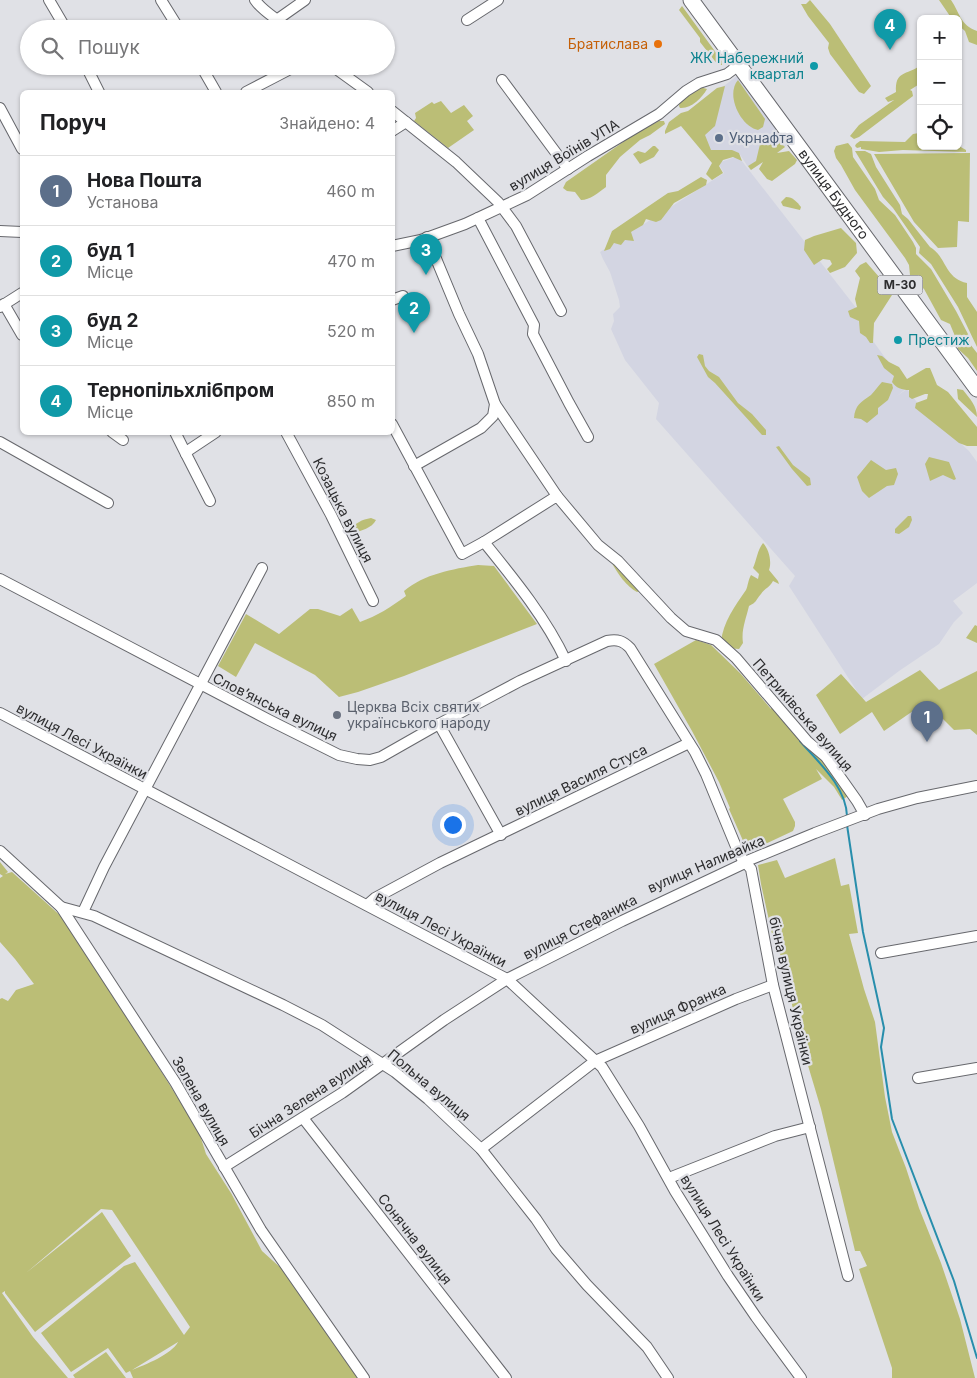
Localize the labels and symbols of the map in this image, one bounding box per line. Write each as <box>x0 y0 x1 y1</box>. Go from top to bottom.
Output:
pin: 4 <box>874 9 906 50</box>
place label: Братислава <box>568 35 648 52</box>
marker: Братислава <box>652 38 664 50</box>
place label: ЖК Набережний квартал <box>690 49 804 82</box>
marker: ЖК Набережний квартал <box>808 60 820 72</box>
street label: вулиця Воїнів УПА <box>506 115 622 194</box>
place label: Укрнафта <box>729 129 794 146</box>
marker: Укрнафта <box>713 132 725 144</box>
street label: вулиця Будного <box>795 145 873 242</box>
pin: 3 <box>410 234 442 275</box>
road number: М-30 <box>878 276 922 294</box>
pin: 2 <box>398 292 430 333</box>
place label: Престиж <box>908 331 970 348</box>
marker: Престиж <box>892 334 904 346</box>
street label: Козацька вулиця <box>310 455 377 565</box>
street label: Петриківська вулиця <box>750 655 857 775</box>
street label: Словʼянська вулиця <box>210 669 340 744</box>
place label: Церква Всіх святих українського народу <box>347 698 491 731</box>
street label: вулиця Лесі Українки <box>14 699 151 782</box>
pin: 1 <box>911 701 943 742</box>
marker: Церква Всіх святих українського народу <box>331 709 343 721</box>
street label: вулиця Василя Стуса <box>512 740 650 819</box>
your location <box>440 812 466 838</box>
street label: вулиця Наливайка <box>645 831 767 896</box>
street label: вулиця Лесі Українки <box>373 887 510 970</box>
street label: вулиця Стефаника <box>520 890 640 963</box>
street label: бічна вулиця Українки <box>766 915 817 1067</box>
street label: вулиця Франка <box>627 980 728 1037</box>
street label: Польна вулиця <box>385 1045 474 1124</box>
street label: Бічна Зелена вулиця <box>246 1050 374 1141</box>
street label: Зелена вулиця <box>169 1053 234 1149</box>
street label: вулиця Лесі Українки <box>678 1171 769 1304</box>
street label: Сонячна вулиця <box>375 1190 456 1287</box>

